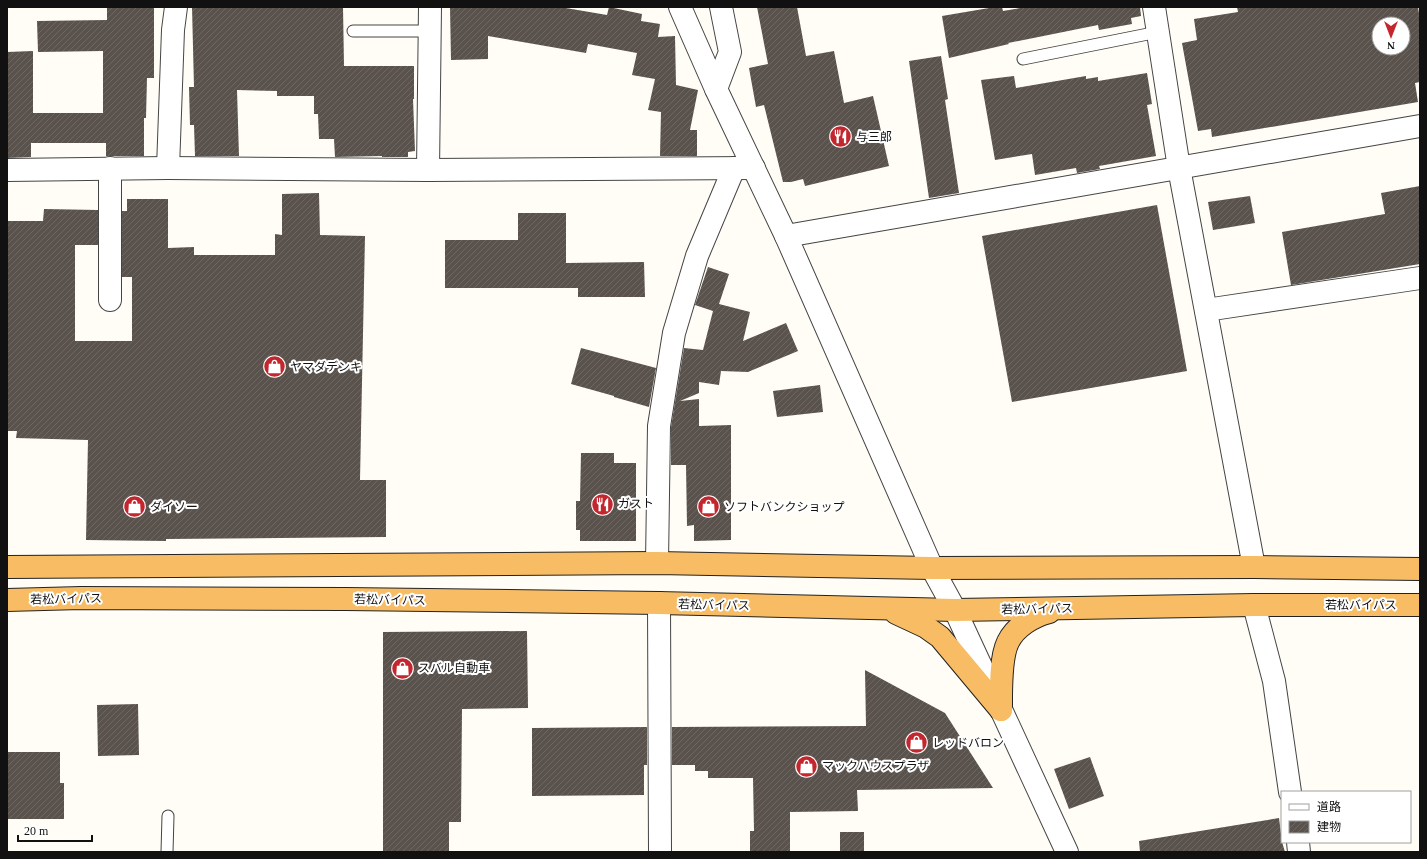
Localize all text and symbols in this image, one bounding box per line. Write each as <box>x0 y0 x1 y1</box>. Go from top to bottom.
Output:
north arrow <box>1371 16 1411 56</box>
text: N <box>1387 40 1395 52</box>
restaurant icon: 与三郎 <box>827 124 853 150</box>
place label: 与三郎 <box>856 130 892 144</box>
shop icon: ヤマダデンキ <box>262 354 288 380</box>
place label: ヤマダデンキ <box>290 360 362 374</box>
restaurant icon: ガスト <box>590 491 616 517</box>
shop icon: ダイソー <box>122 494 148 520</box>
shop icon: ソフトバンクショップ <box>696 494 722 520</box>
place label: ガスト <box>618 497 654 511</box>
place label: ダイソー <box>150 500 198 514</box>
place label: ソフトバンクショップ <box>724 500 845 514</box>
street label: 若松バイパス <box>30 591 102 607</box>
street label: 若松バイパス <box>354 592 426 608</box>
street label: 若松バイパス <box>678 597 750 613</box>
street label: 若松バイパス <box>1325 598 1397 612</box>
street label: 若松バイパス <box>1001 601 1073 617</box>
shop icon: スバル自動車 <box>390 655 416 681</box>
place label: スバル自動車 <box>418 661 490 675</box>
shop icon: レッドバロン <box>903 730 929 756</box>
place label: レッドバロン <box>932 736 1004 750</box>
shop icon: マックハウスプラザ <box>794 753 820 779</box>
place label: マックハウスプラザ <box>822 759 929 773</box>
legend <box>1281 791 1411 843</box>
text: 道路 <box>1317 800 1341 814</box>
scale bar <box>18 817 92 843</box>
text: 建物 <box>1317 820 1341 834</box>
text: 20 m <box>24 824 49 838</box>

